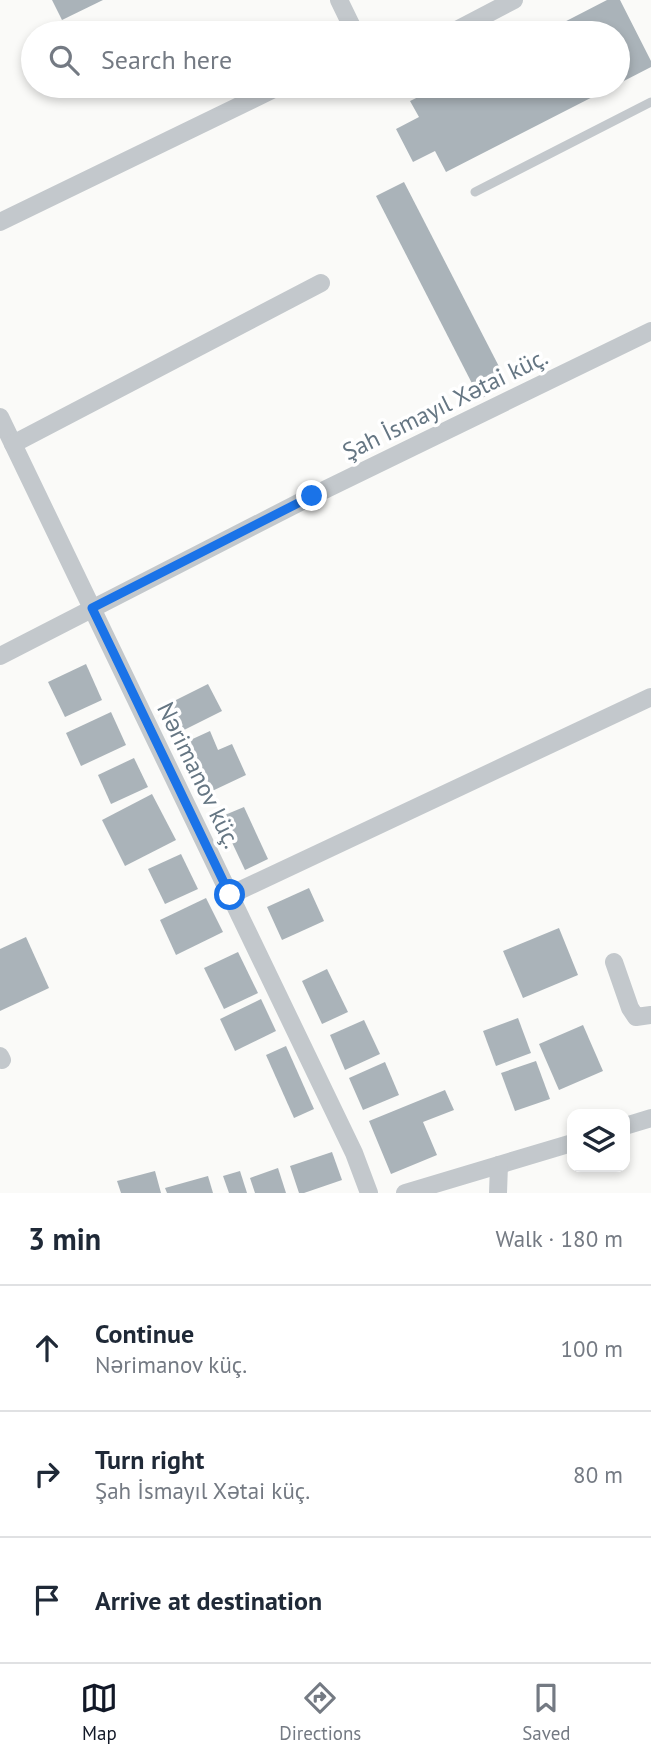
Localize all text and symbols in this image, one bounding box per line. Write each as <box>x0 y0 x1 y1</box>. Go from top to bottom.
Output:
search box <box>21 21 630 98</box>
icon: search <box>45 41 83 79</box>
text: Search here <box>101 43 232 76</box>
street label: Şah İsmayıl Xətai küç. <box>337 341 553 467</box>
route end <box>296 480 327 511</box>
street label: Nərimanov küç. <box>150 697 248 853</box>
route start <box>214 879 245 910</box>
map controls <box>567 1109 630 1172</box>
button: layers <box>567 1109 630 1172</box>
text: 3 min <box>28 1219 101 1258</box>
text: Walk · 180 m <box>496 1224 623 1253</box>
text: Continue <box>95 1317 194 1350</box>
icon: ahead <box>28 1329 66 1367</box>
text: 100 m <box>561 1334 623 1363</box>
text: Nərimanov küç. <box>95 1350 247 1379</box>
text: Turn right <box>95 1443 204 1476</box>
icon: right <box>28 1455 66 1493</box>
text: 80 m <box>573 1460 623 1489</box>
text: Şah İsmayıl Xətai küç. <box>95 1476 310 1505</box>
icon: arrive <box>28 1581 66 1619</box>
text: Arrive at destination <box>95 1584 322 1617</box>
tab: Map <box>80 1679 118 1745</box>
tab: Directions <box>279 1679 361 1745</box>
tab: Saved <box>522 1679 571 1745</box>

